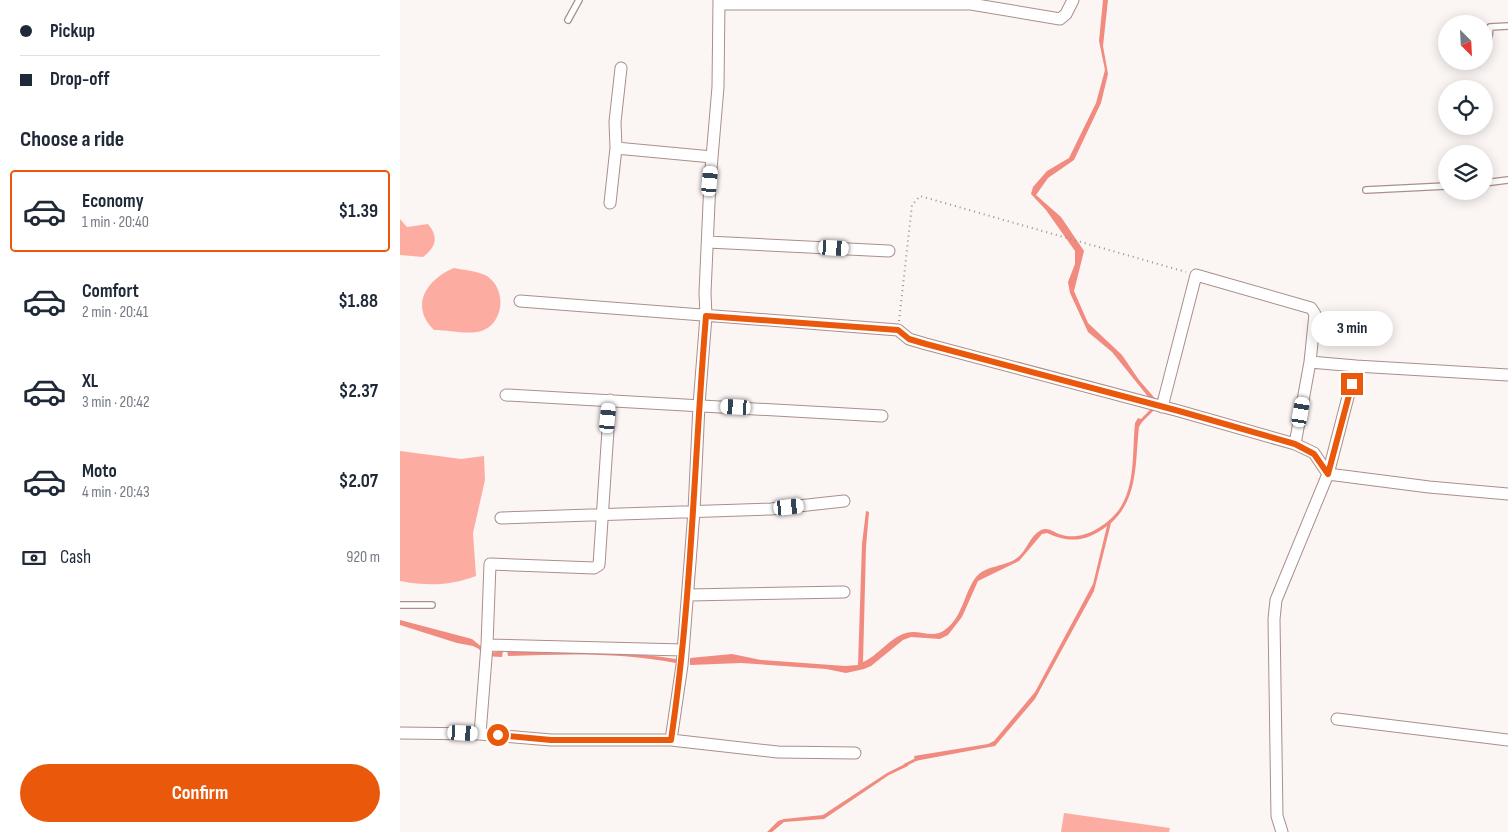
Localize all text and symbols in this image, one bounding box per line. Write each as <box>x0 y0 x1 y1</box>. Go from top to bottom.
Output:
north arrow <box>1438 15 1492 70</box>
map controls <box>1438 15 1493 200</box>
text: Pickup <box>50 20 95 43</box>
text: Drop-off <box>50 68 110 91</box>
button: locate <box>1438 80 1493 135</box>
text: Choose a ride <box>20 126 124 153</box>
button: layers <box>1438 145 1493 200</box>
car <box>701 165 718 197</box>
icon: car <box>22 189 67 234</box>
text: Economy <box>82 190 144 213</box>
text: $1.39 <box>339 200 378 223</box>
text: 1 min · 20:40 <box>82 213 149 232</box>
car <box>818 240 849 256</box>
icon: car <box>22 279 67 324</box>
text: Comfort <box>82 280 139 303</box>
text: $1.88 <box>338 290 378 313</box>
text: 2 min · 20:41 <box>82 303 148 322</box>
callout: 3 min <box>1311 312 1393 346</box>
text: 3 min <box>1337 319 1367 338</box>
icon: car <box>22 369 67 414</box>
text: XL <box>82 370 98 393</box>
route end <box>1341 373 1363 395</box>
text: $2.37 <box>339 380 378 403</box>
text: 3 min · 20:42 <box>82 393 150 412</box>
car <box>1291 396 1310 428</box>
car <box>720 399 751 415</box>
car <box>599 402 616 434</box>
icon: car <box>22 459 67 504</box>
text: Moto <box>82 460 117 483</box>
text: $2.07 <box>339 470 378 493</box>
text: 4 min · 20:43 <box>82 483 150 502</box>
car <box>773 498 804 516</box>
icon: cash <box>20 544 48 572</box>
text: Cash <box>60 546 91 569</box>
text: 920 m <box>346 548 380 567</box>
route start <box>487 724 509 746</box>
car <box>447 725 478 741</box>
button: Confirm <box>20 764 380 822</box>

